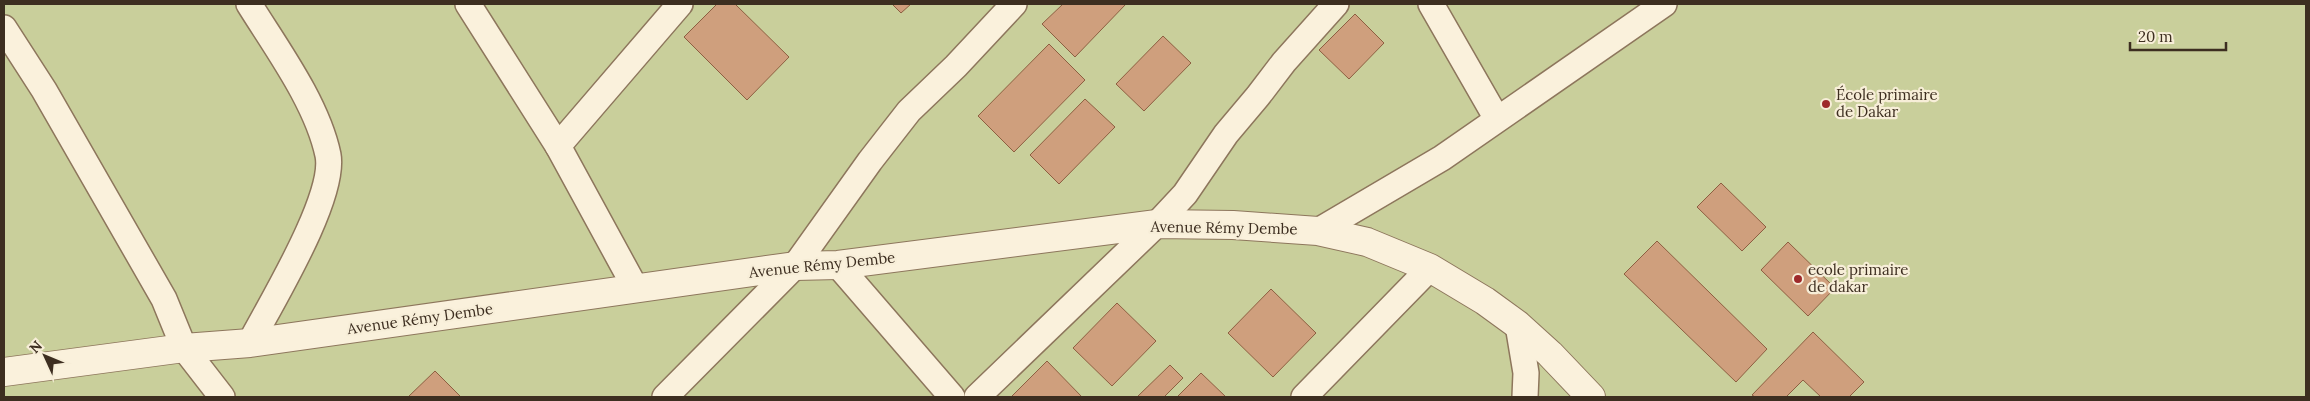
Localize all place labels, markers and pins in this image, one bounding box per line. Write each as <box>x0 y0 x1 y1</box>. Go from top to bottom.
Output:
place label: École primaire de Dakar <box>1836 85 1938 121</box>
marker: École primaire de Dakar <box>1820 98 1832 110</box>
place label: ecole primaire de dakar <box>1808 260 1908 296</box>
marker: ecole primaire de dakar <box>1792 273 1804 285</box>

